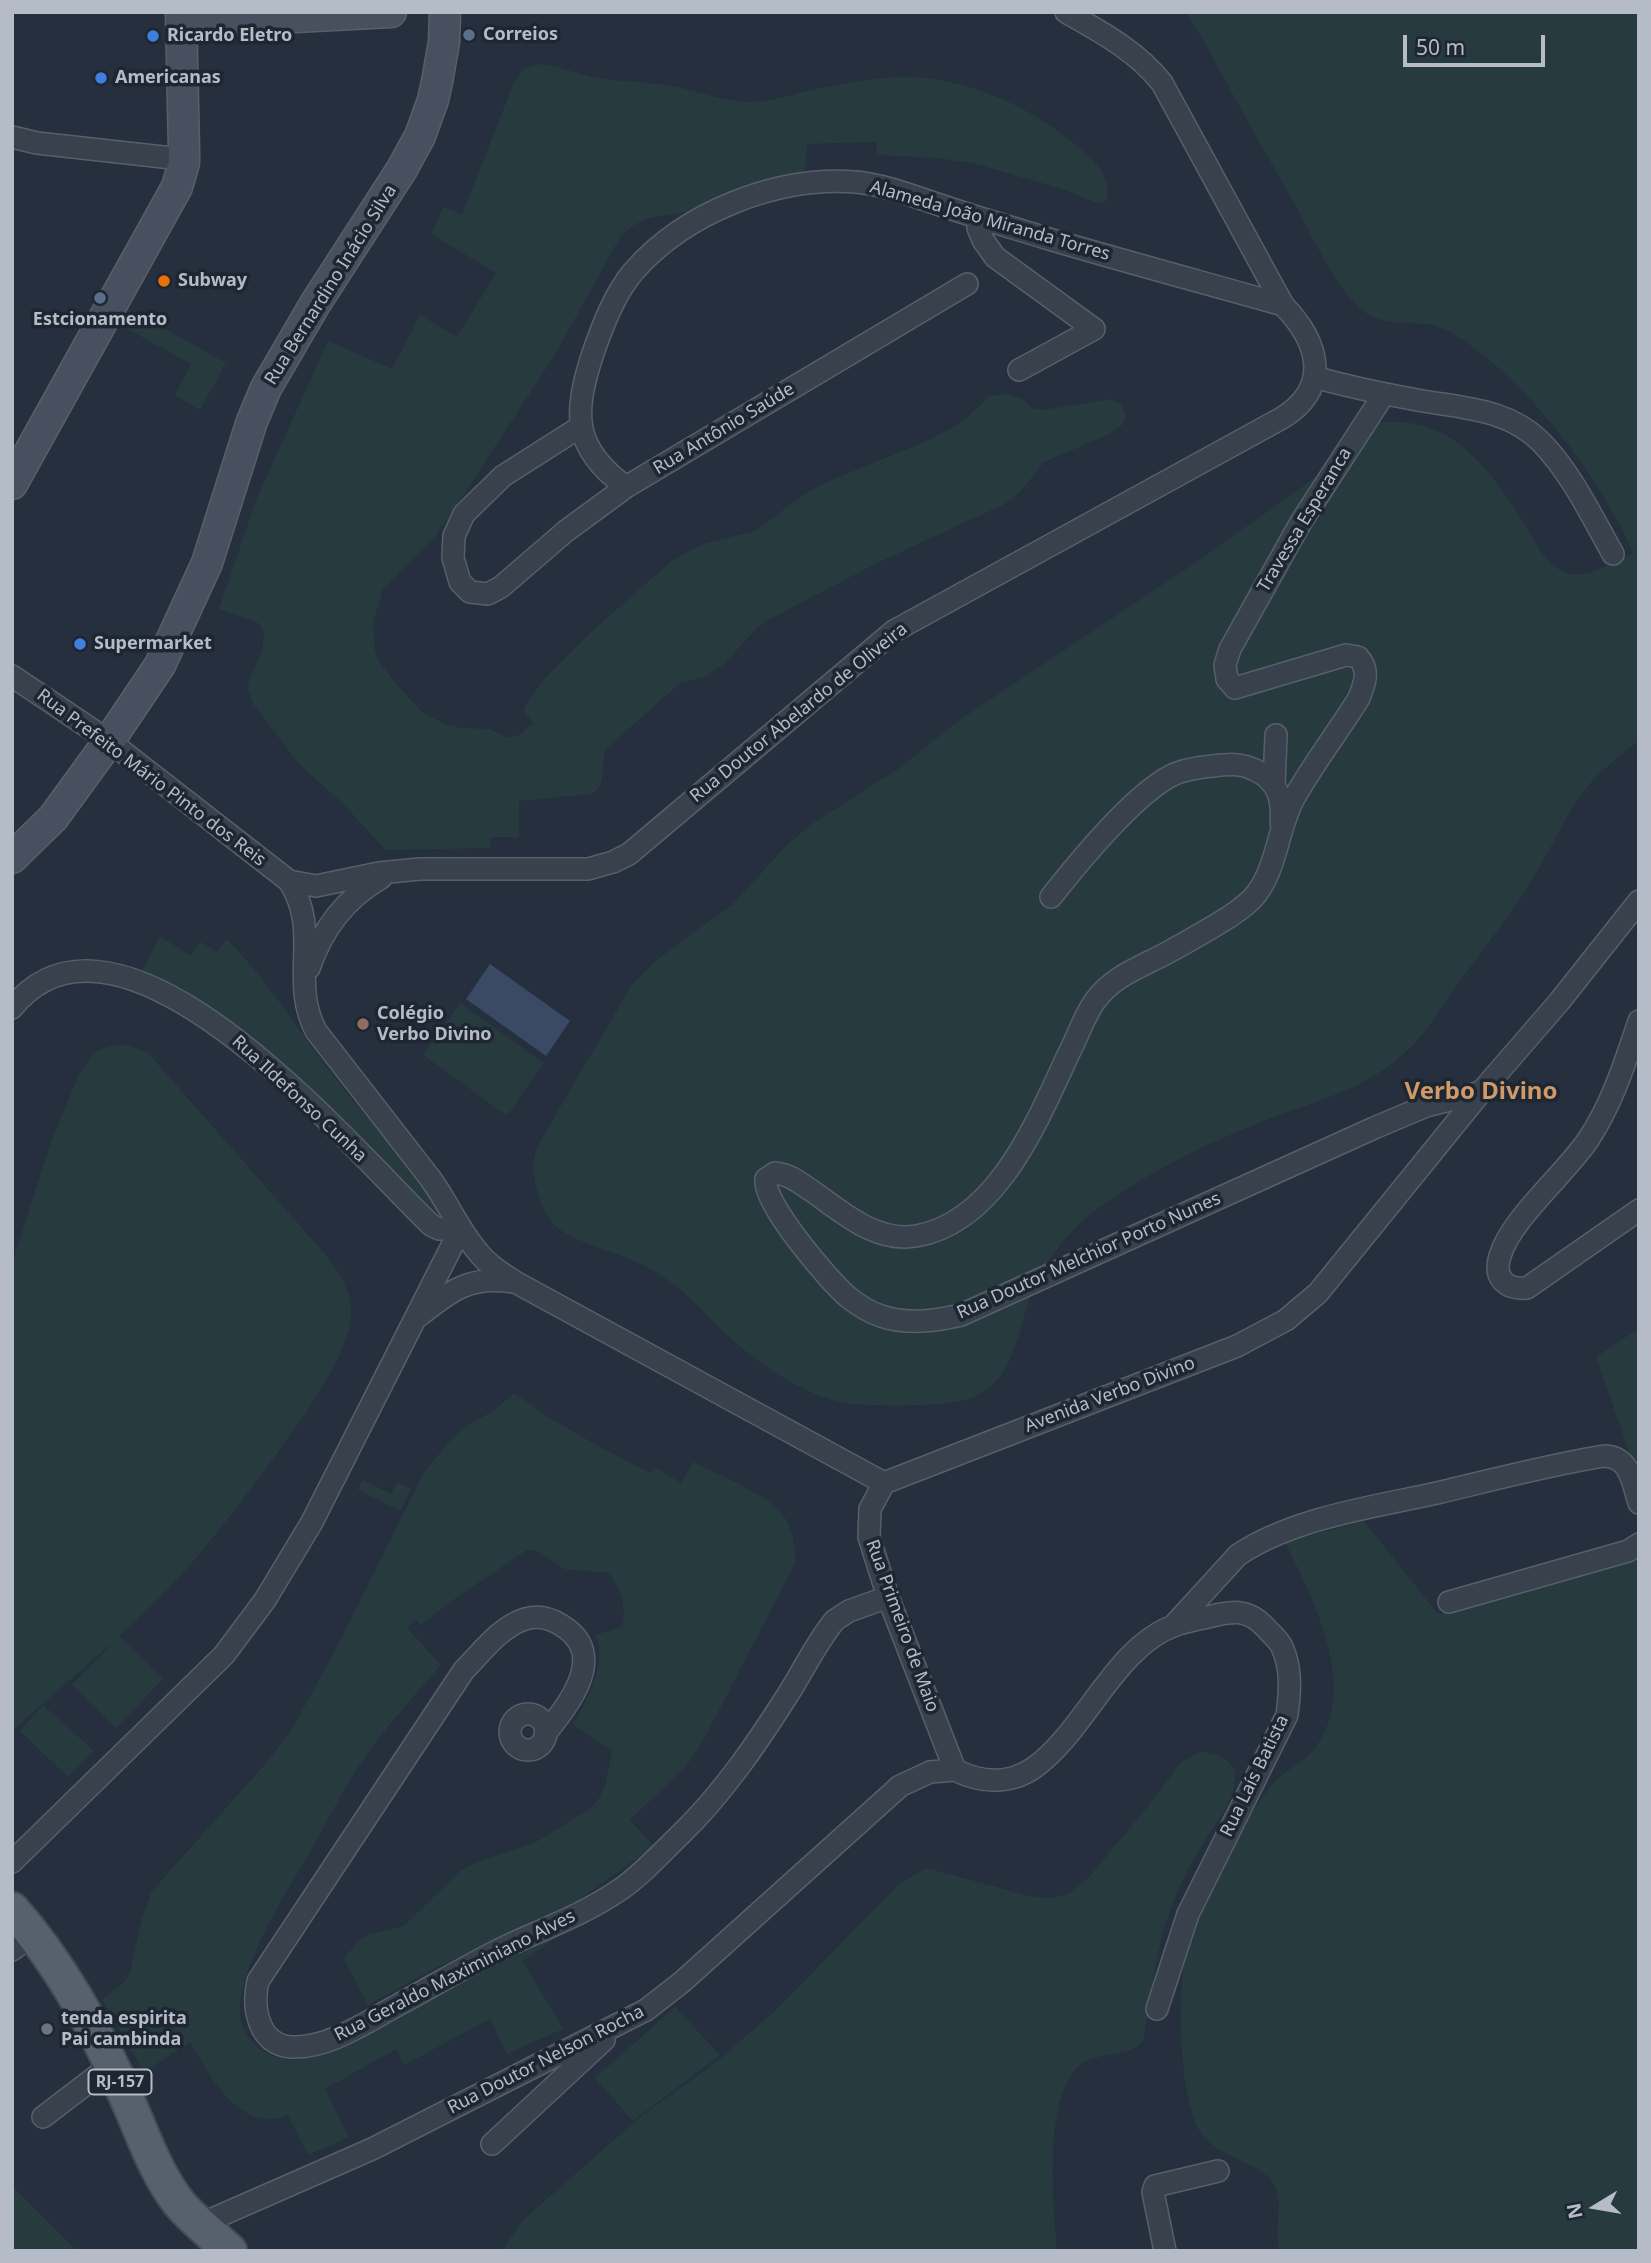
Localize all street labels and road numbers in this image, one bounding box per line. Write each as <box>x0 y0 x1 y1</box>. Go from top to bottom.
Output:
street label: Alameda João Miranda Torres <box>868 176 1112 266</box>
street label: Rua Bernardino Inácio Silva <box>260 181 402 389</box>
street label: Rua Antônio Saúde <box>650 378 798 480</box>
street label: Travessa Esperanca <box>1253 444 1357 596</box>
street label: Rua Doutor Abelardo de Oliveira <box>686 619 912 807</box>
street label: Rua Prefeito Mário Pinto dos Reis <box>32 685 270 871</box>
street label: Rua Ildefonso Cunha <box>227 1031 371 1167</box>
street label: Rua Doutor Melchior Porto Nunes <box>954 1188 1224 1324</box>
street label: Avenida Verbo Divino <box>1022 1353 1198 1437</box>
street label: Rua Primeiro de Maio <box>861 1537 943 1715</box>
street label: Rua Laís Batista <box>1216 1712 1294 1840</box>
street label: Rua Geraldo Maximiniano Alves <box>331 1906 579 2046</box>
street label: Rua Doutor Nelson Rocha <box>444 2001 648 2119</box>
road number: RJ-157 <box>88 2070 152 2094</box>

